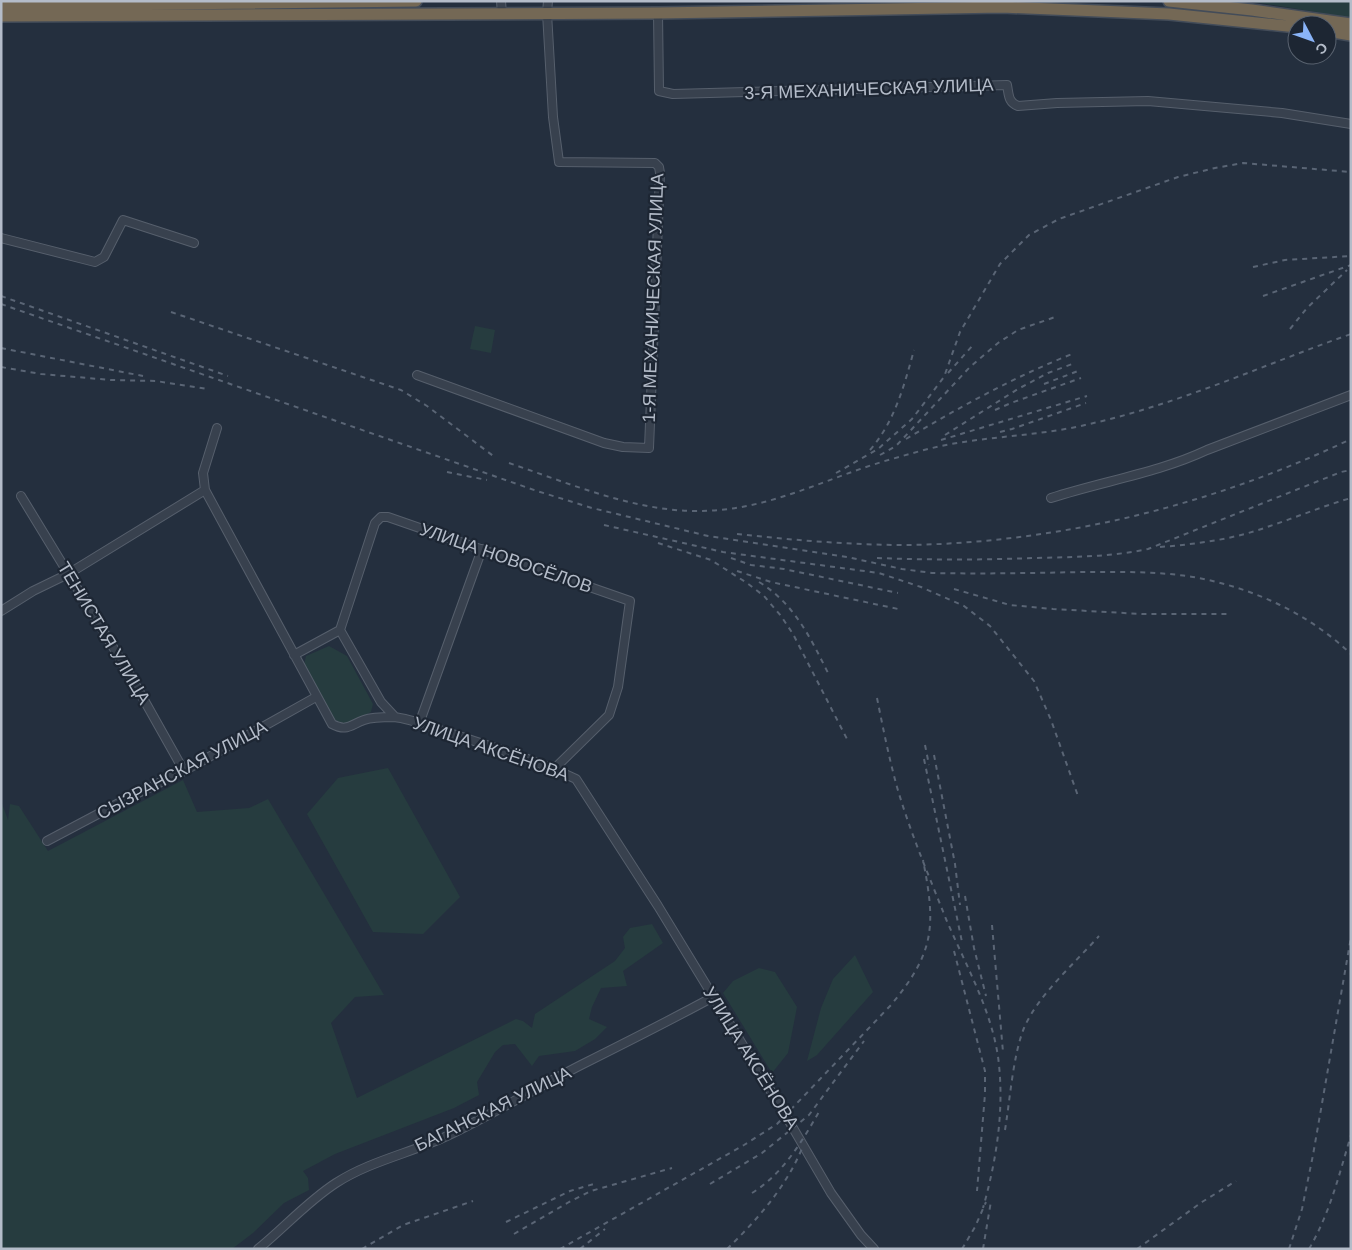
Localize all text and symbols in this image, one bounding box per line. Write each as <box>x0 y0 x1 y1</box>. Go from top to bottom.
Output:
north arrow <box>1287 15 1337 65</box>
text: С <box>1312 39 1331 58</box>
street label: 3-Я МЕХАНИЧЕСКАЯ УЛИЦА <box>744 75 994 103</box>
street label: 1-Я МЕХАНИЧЕСКАЯ УЛИЦА <box>639 173 667 423</box>
street label: УЛИЦА НОВОСЁЛОВ <box>417 519 595 597</box>
street label: ТЕНИСТАЯ УЛИЦА <box>54 558 154 708</box>
street label: УЛИЦА АКСЁНОВА <box>410 713 572 785</box>
street label: СЫЗРАНСКАЯ УЛИЦА <box>93 717 271 823</box>
street label: УЛИЦА АКСЁНОВА <box>699 983 803 1133</box>
street label: БАГАНСКАЯ УЛИЦА <box>412 1062 574 1156</box>

